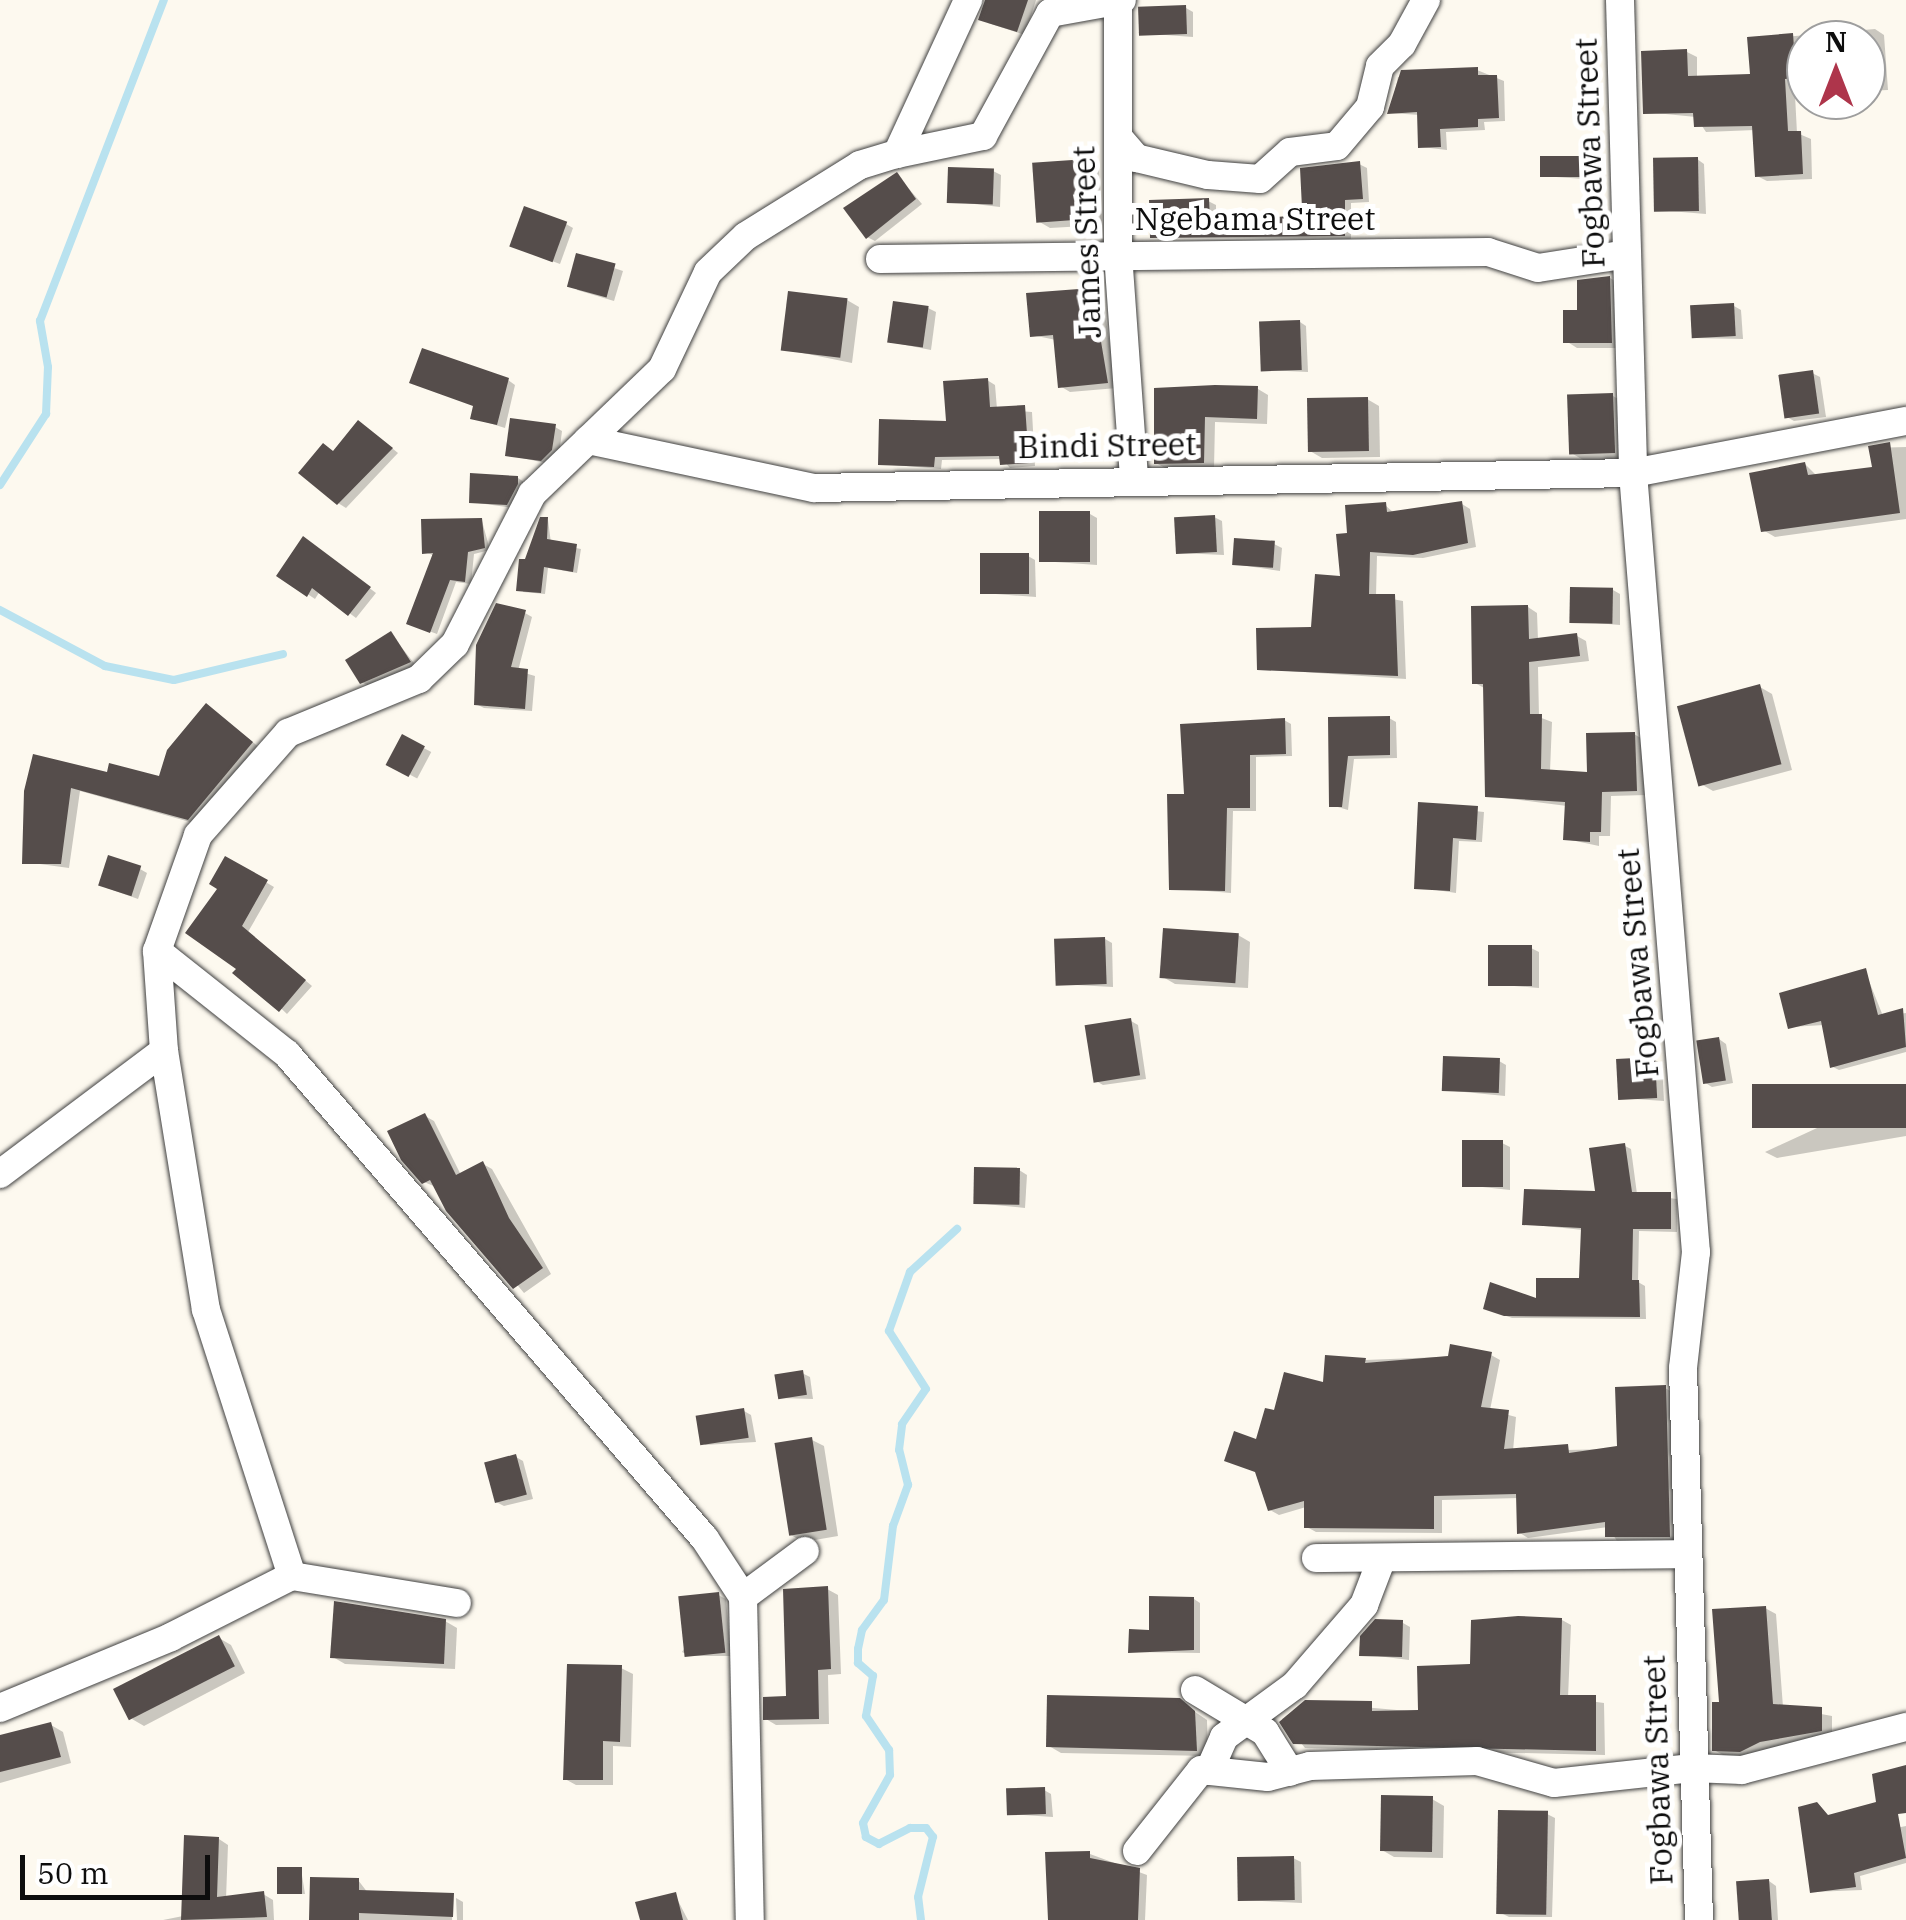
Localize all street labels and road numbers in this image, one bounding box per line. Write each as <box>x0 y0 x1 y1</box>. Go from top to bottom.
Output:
street label: Fogbawa Street <box>1566 37 1612 269</box>
street label: James Street <box>1063 145 1109 339</box>
street label: Ngebama Street <box>1135 199 1375 237</box>
street label: Bindi Street <box>1017 424 1197 466</box>
street label: Fogbawa Street <box>1608 847 1666 1079</box>
street label: Fogbawa Street <box>1634 1654 1680 1886</box>

